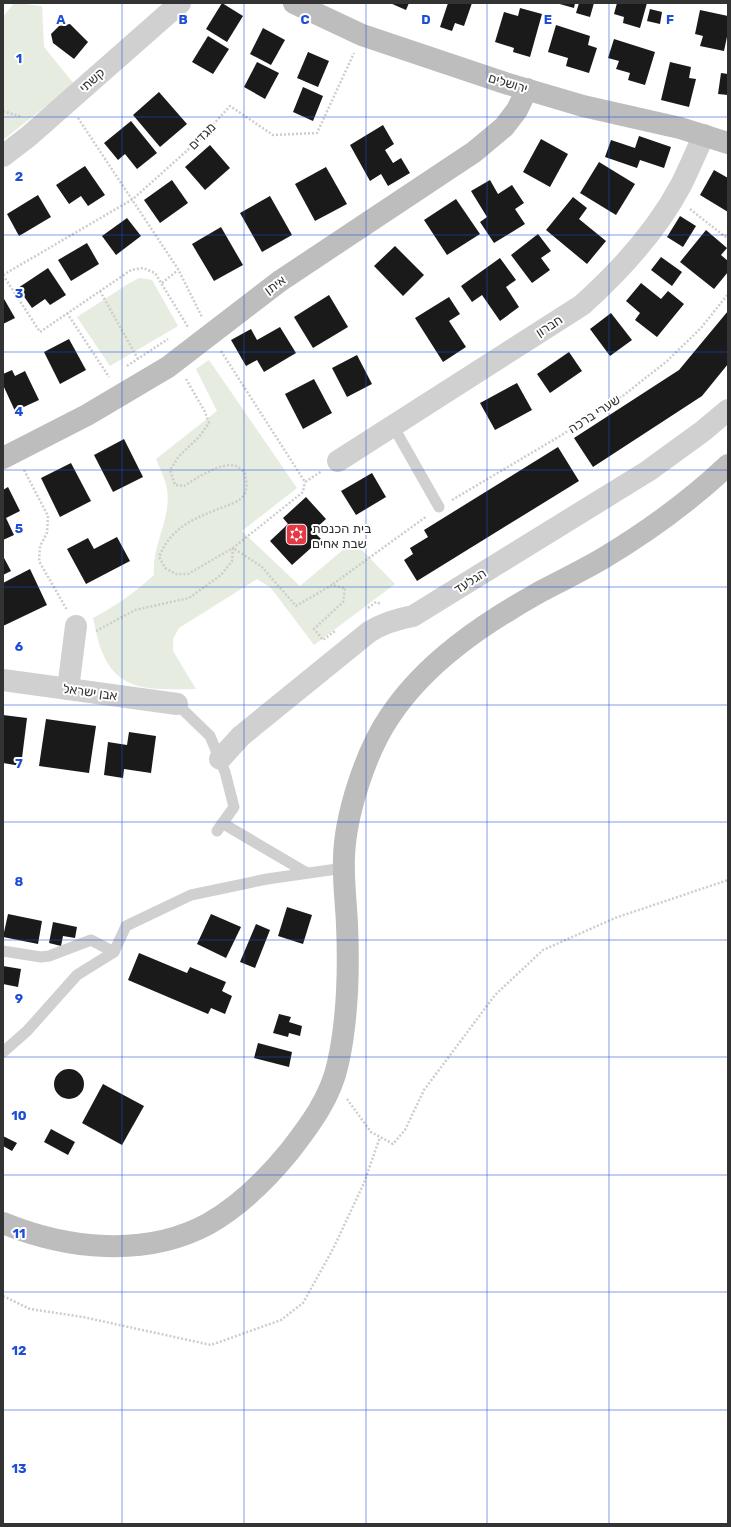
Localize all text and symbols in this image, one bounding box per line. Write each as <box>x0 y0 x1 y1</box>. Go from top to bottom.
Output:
text: A <box>56 12 66 27</box>
text: B <box>178 12 188 27</box>
text: C <box>300 12 310 27</box>
text: D <box>421 12 431 27</box>
text: E <box>544 12 552 27</box>
text: F <box>666 12 674 27</box>
text: 1 <box>16 51 22 66</box>
street label: קשתי <box>76 65 108 95</box>
street label: ירושלים <box>486 70 530 96</box>
street label: מגדים <box>185 119 219 153</box>
text: 2 <box>15 169 23 184</box>
street label: איתן <box>262 272 288 298</box>
text: 3 <box>15 286 24 301</box>
street label: חברון <box>533 312 565 340</box>
street label: שערי ברכה <box>565 392 623 436</box>
text: 4 <box>15 404 24 419</box>
text: 5 <box>15 521 23 536</box>
place label: בית הכנסת שבת אחים <box>312 521 371 551</box>
synagogue icon: בית הכנסת שבת אחים <box>284 522 310 548</box>
street label: הגלעד <box>451 565 489 597</box>
text: 6 <box>15 639 24 654</box>
street label: אבן ישראל <box>62 681 118 703</box>
text: 7 <box>15 756 23 771</box>
text: 8 <box>15 874 24 889</box>
text: 9 <box>15 991 23 1006</box>
text: 10 <box>11 1108 27 1123</box>
text: 11 <box>13 1226 25 1241</box>
text: 12 <box>12 1343 26 1358</box>
text: 13 <box>11 1461 27 1476</box>

